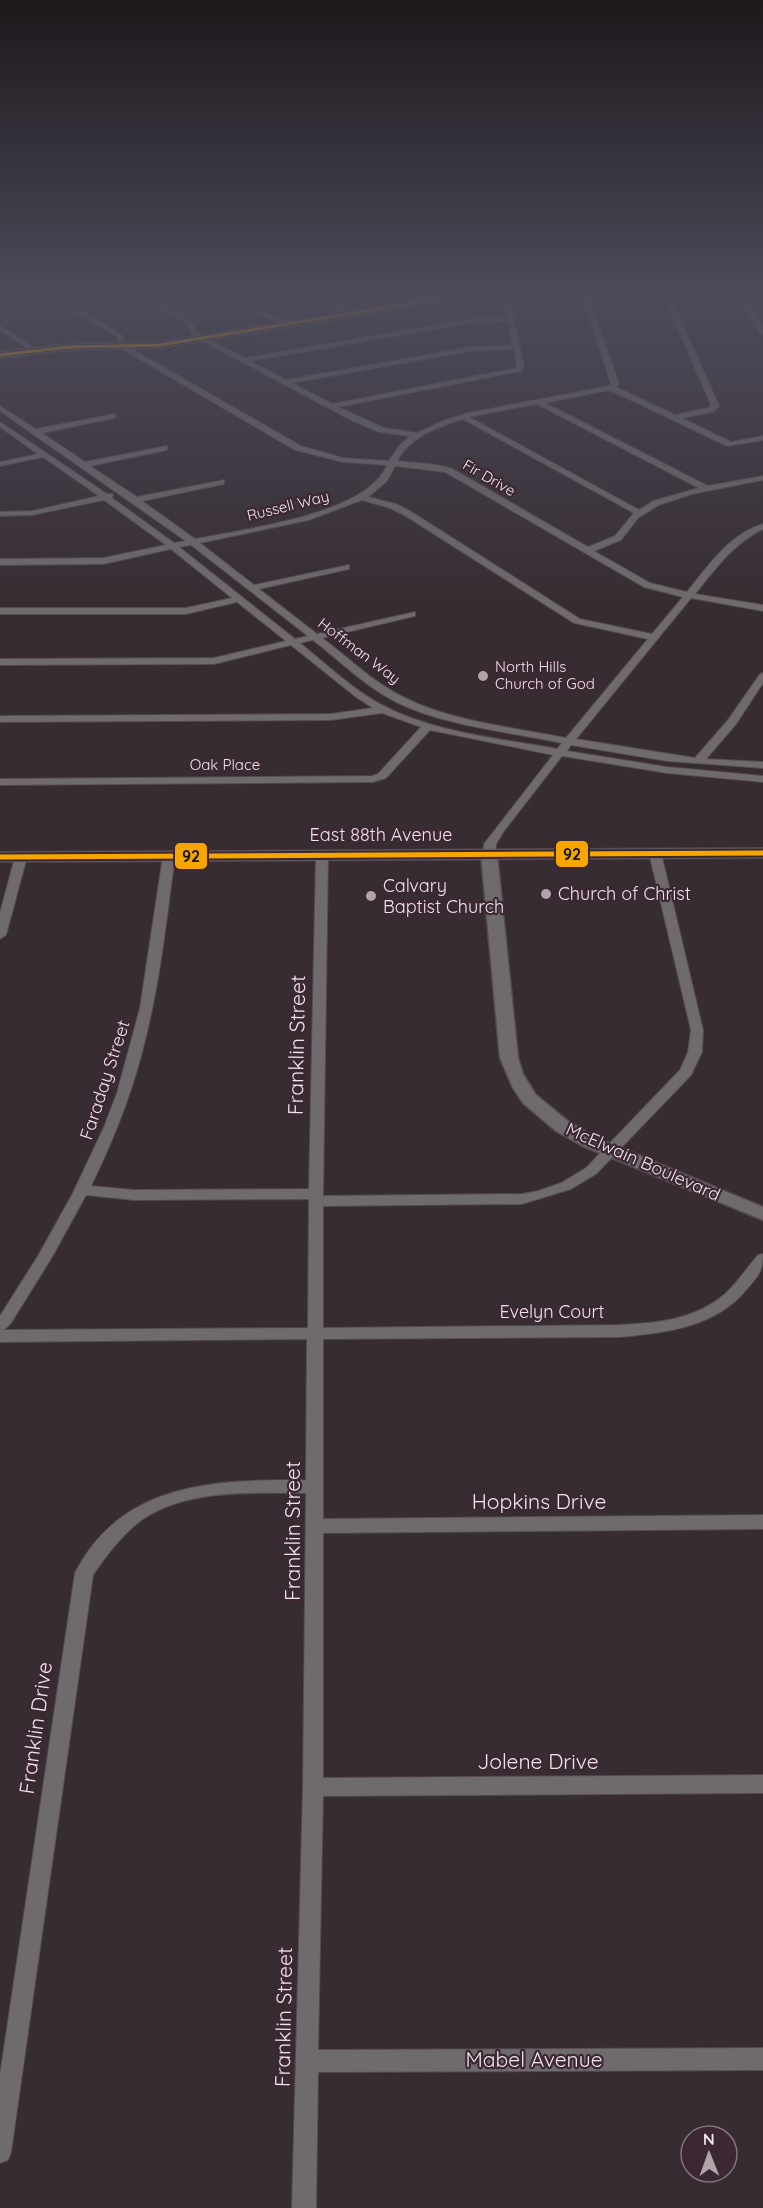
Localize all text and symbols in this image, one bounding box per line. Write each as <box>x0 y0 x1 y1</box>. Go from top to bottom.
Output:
street label: Fir Drive <box>460 455 519 500</box>
street label: Russell Way <box>245 486 331 525</box>
street label: Hoffman Way <box>314 613 404 688</box>
place label: North Hills Church of God <box>495 657 595 693</box>
marker: North Hills Church of God <box>476 669 490 683</box>
street label: Oak Place <box>190 755 260 774</box>
street label: East 88th Avenue <box>310 823 452 846</box>
line badge: 92 <box>555 840 589 868</box>
line badge: 92 <box>174 842 208 870</box>
text: 92 <box>563 844 581 864</box>
text: 92 <box>182 846 200 866</box>
place label: Calvary Baptist Church <box>383 874 504 918</box>
place label: Church of Christ <box>558 882 691 905</box>
marker: Church of Christ <box>539 887 553 901</box>
marker: Calvary Baptist Church <box>364 889 378 903</box>
street label: Franklin Street <box>282 975 310 1115</box>
street label: Faraday Street <box>74 1017 135 1143</box>
street label: McElwain Boulevard <box>562 1117 724 1206</box>
street label: Evelyn Court <box>500 1300 604 1323</box>
street label: Franklin Street <box>279 1461 305 1601</box>
street label: Hopkins Drive <box>472 1488 606 1514</box>
street label: Franklin Drive <box>13 1660 57 1796</box>
street label: Jolene Drive <box>477 1748 599 1774</box>
street label: Franklin Street <box>269 1947 297 2087</box>
street label: Mabel Avenue <box>465 2046 603 2072</box>
north arrow <box>679 2124 739 2184</box>
text: N <box>703 2129 715 2149</box>

